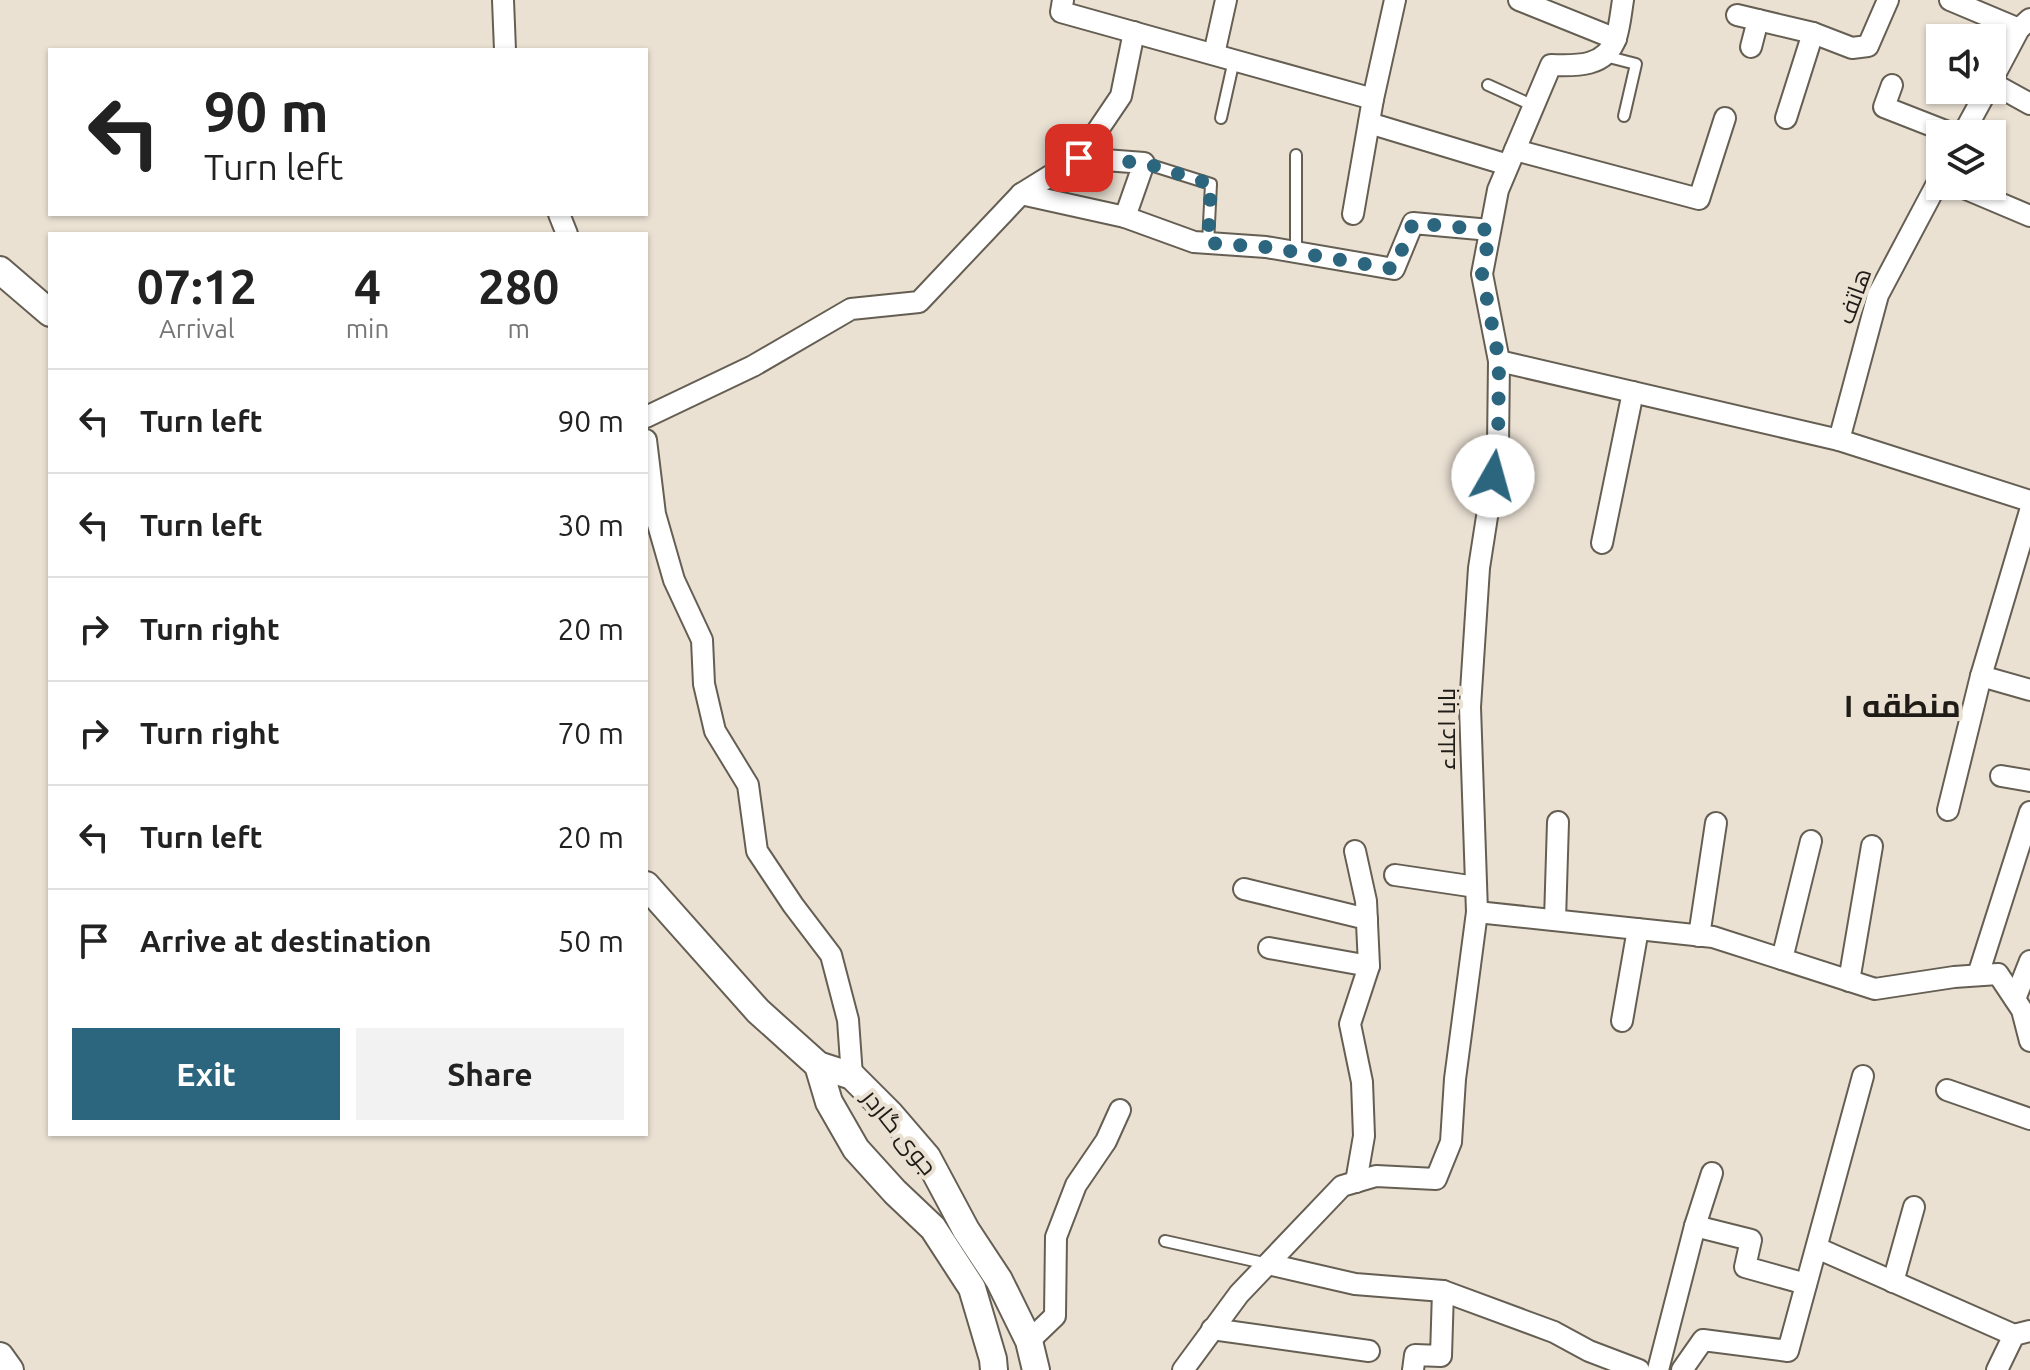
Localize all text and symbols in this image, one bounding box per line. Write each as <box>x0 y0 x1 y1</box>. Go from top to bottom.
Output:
map controls <box>1926 24 2006 200</box>
button: sound <box>1926 24 2006 104</box>
icon: left <box>72 80 176 184</box>
text: 90 m <box>204 80 329 143</box>
button: layers <box>1926 120 2006 200</box>
pin <box>1045 124 1113 192</box>
icon: arrive <box>1057 136 1101 180</box>
text: Turn left <box>204 146 343 187</box>
text: 07:12 <box>137 259 257 313</box>
text: 4 <box>354 259 381 313</box>
text: 280 <box>478 259 559 313</box>
street label: هاتف <box>1831 264 1877 328</box>
text: Arrival <box>159 314 235 343</box>
text: min <box>346 314 389 343</box>
text: m <box>507 314 530 343</box>
icon: left <box>72 399 116 443</box>
text: Turn left <box>140 404 262 438</box>
text: 90 m <box>557 404 624 438</box>
position arrow <box>1451 434 1535 518</box>
icon: left <box>72 503 116 547</box>
text: Turn left <box>140 508 262 542</box>
text: 30 m <box>557 508 624 542</box>
icon: right <box>72 607 116 651</box>
text: Turn right <box>140 612 280 646</box>
text: 20 m <box>557 612 624 646</box>
district label: منطقه ۱ <box>1843 687 1961 723</box>
street label: بابا اعلاء <box>1433 688 1460 770</box>
icon: right <box>72 711 116 755</box>
text: Turn right <box>140 716 280 750</box>
text: 70 m <box>557 716 624 750</box>
icon: left <box>72 815 116 859</box>
text: Turn left <box>140 820 262 854</box>
text: 20 m <box>557 820 624 854</box>
icon: arrive <box>72 919 116 963</box>
text: Arrive at destination <box>140 924 432 958</box>
text: 50 m <box>557 924 624 958</box>
button: Exit <box>72 1028 340 1120</box>
button: Share <box>356 1028 624 1120</box>
street label: جوی گاردر <box>855 1082 942 1181</box>

